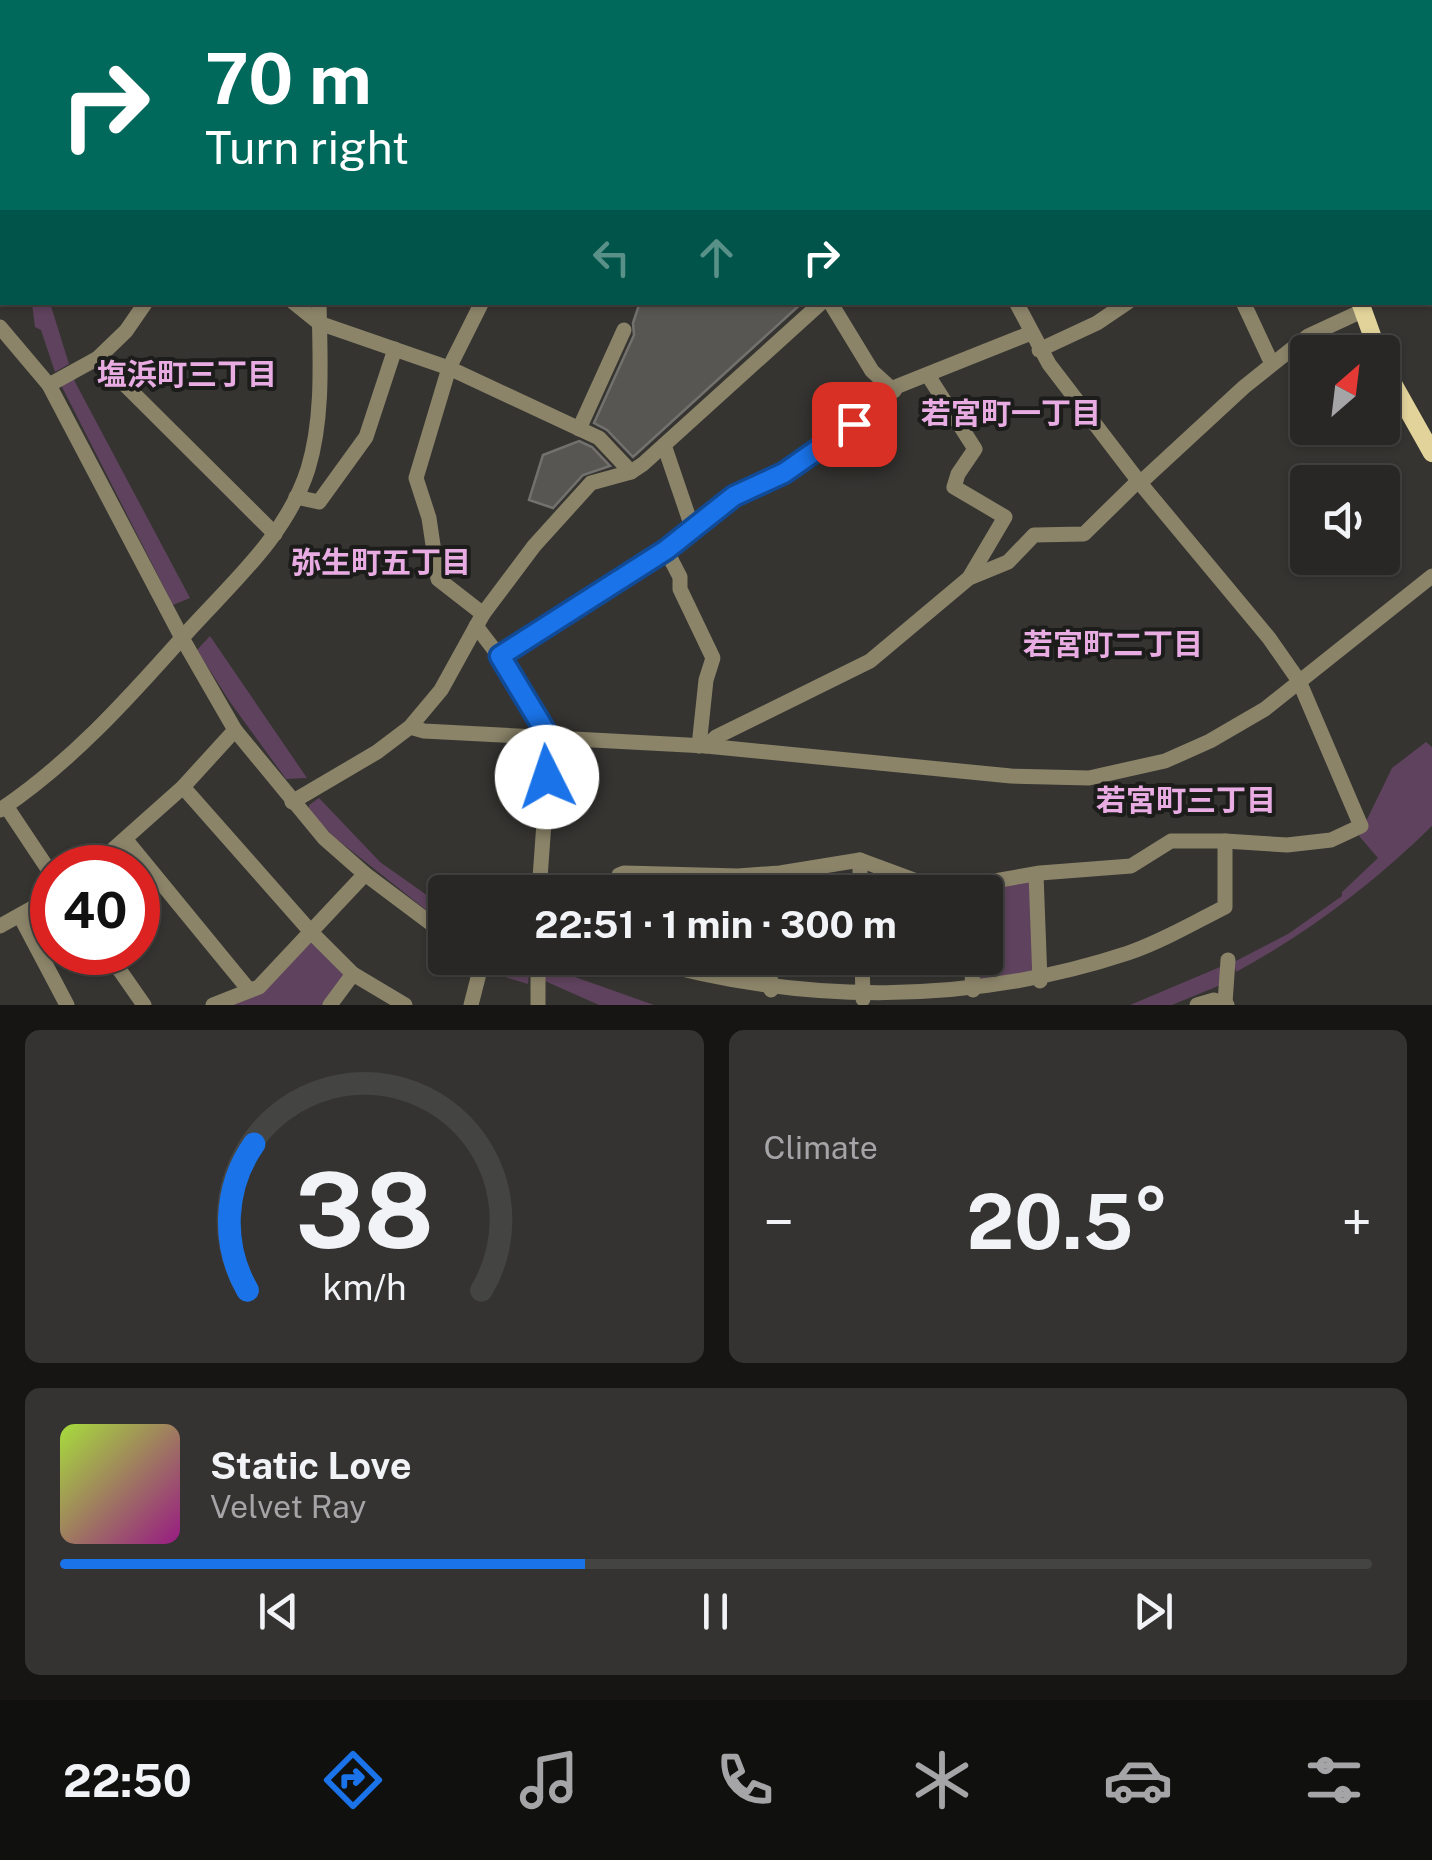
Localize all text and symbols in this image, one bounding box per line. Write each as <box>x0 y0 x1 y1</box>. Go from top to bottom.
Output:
text: 70 m <box>205 37 372 120</box>
icon: right <box>40 40 170 170</box>
text: Turn right <box>205 121 409 174</box>
icon: left <box>584 230 639 285</box>
icon: ahead <box>689 230 744 285</box>
icon: right <box>794 230 849 285</box>
north arrow <box>1290 335 1400 445</box>
map controls <box>1290 335 1400 575</box>
district label: 塩浜町三丁目 <box>97 356 277 392</box>
pin <box>812 382 897 467</box>
district label: 若宮町一丁目 <box>921 395 1101 431</box>
icon: arrive <box>827 397 882 452</box>
button: sound <box>1290 465 1400 575</box>
district label: 弥生町五丁目 <box>291 544 471 580</box>
district label: 若宮町二丁目 <box>1023 626 1203 662</box>
position arrow <box>495 725 599 829</box>
district label: 若宮町三丁目 <box>1096 782 1276 818</box>
speed limit sign: 40 <box>30 845 160 975</box>
text: 22:51 · 1 min · 300 m <box>534 902 897 947</box>
text: Climate <box>764 1129 878 1166</box>
text: 38 <box>295 1149 434 1271</box>
text: 20.5° <box>967 1178 1169 1266</box>
text: − <box>764 1190 794 1254</box>
text: + <box>1341 1190 1372 1254</box>
text: km/h <box>322 1266 406 1308</box>
text: Static Love <box>210 1443 412 1488</box>
text: Velvet Ray <box>210 1488 366 1525</box>
icon: previous <box>251 1584 306 1639</box>
icon: pause <box>688 1584 743 1639</box>
icon: next <box>1126 1584 1181 1639</box>
icon: directions <box>318 1745 388 1815</box>
icon: music <box>514 1745 584 1815</box>
icon: phone <box>710 1745 780 1815</box>
icon: climate <box>907 1745 977 1815</box>
icon: car <box>1103 1745 1173 1815</box>
icon: filters <box>1299 1745 1369 1815</box>
text: 22:50 <box>63 1754 192 1807</box>

